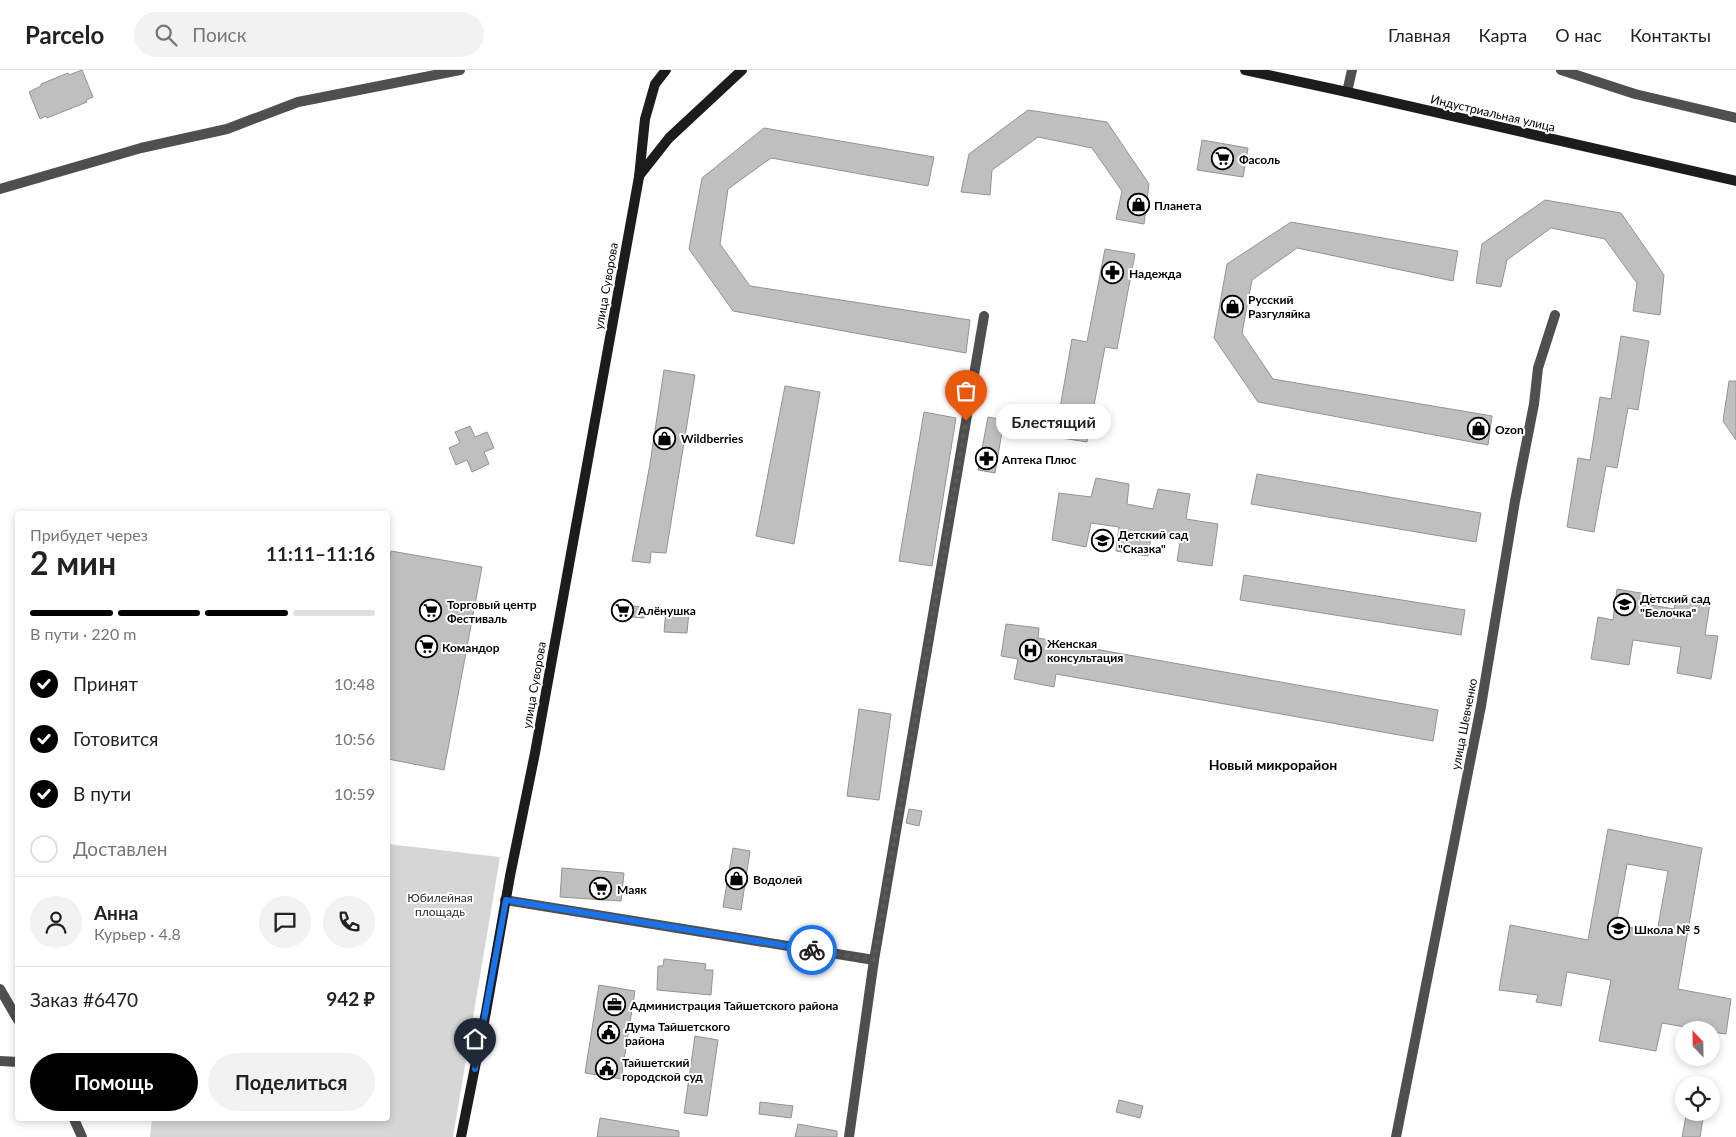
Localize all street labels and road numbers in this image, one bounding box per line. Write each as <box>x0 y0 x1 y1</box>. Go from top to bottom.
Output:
street label: Индустриальная улица <box>1429 91 1557 135</box>
street label: улица Суворова <box>591 241 621 331</box>
street label: улица Суворова <box>519 640 549 730</box>
street label: улица Шевченко <box>1448 677 1480 771</box>

